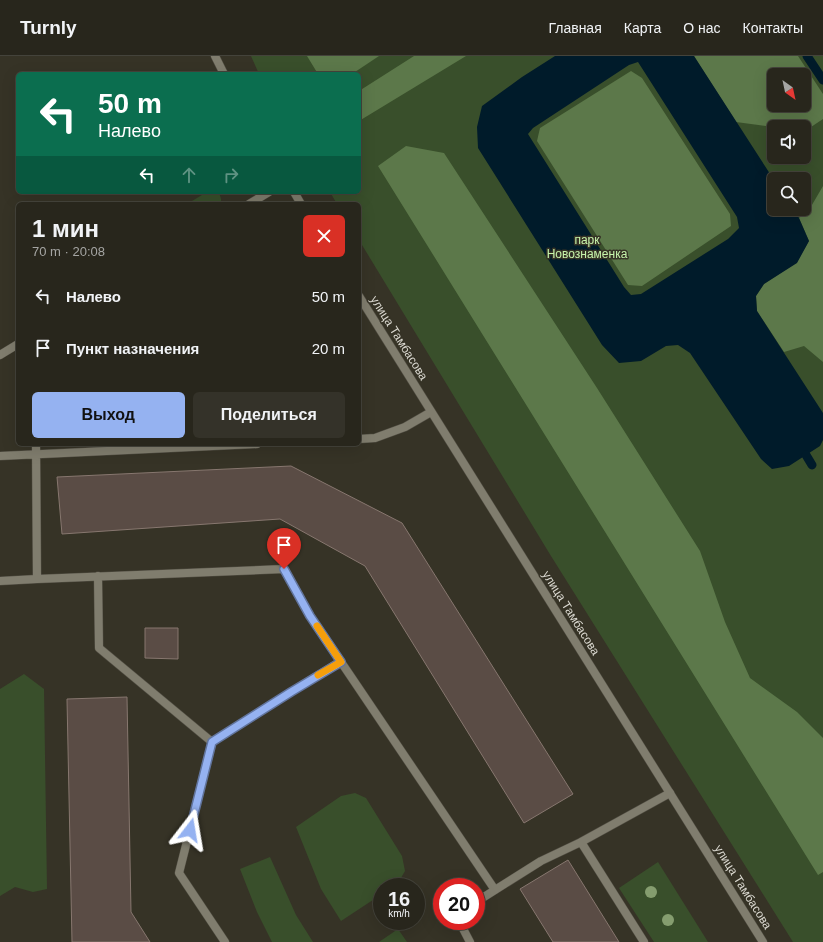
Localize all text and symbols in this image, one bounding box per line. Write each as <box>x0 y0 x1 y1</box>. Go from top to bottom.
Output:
text: Turnly <box>20 17 77 38</box>
text: Главная <box>548 20 602 36</box>
text: Карта <box>624 20 661 36</box>
text: О нас <box>683 20 721 36</box>
text: Контакты <box>743 20 803 36</box>
north arrow <box>767 68 811 112</box>
map controls <box>767 68 811 216</box>
icon: left <box>32 88 84 140</box>
text: 50 m <box>98 88 162 119</box>
button: sound <box>767 120 811 164</box>
text: Налево <box>98 121 161 141</box>
icon: left <box>136 164 158 186</box>
icon: ahead <box>178 164 200 186</box>
icon: right <box>220 164 242 186</box>
button: search <box>767 172 811 216</box>
text: 1 мин <box>32 215 99 242</box>
button: close <box>303 215 345 257</box>
park label: парк Новознаменка <box>547 233 628 261</box>
text: 70 m · 20:08 <box>32 244 105 259</box>
icon: left <box>32 285 54 307</box>
text: Налево <box>66 288 121 305</box>
text: 50 m <box>312 288 345 305</box>
street label: улица Тамбасова <box>367 293 431 383</box>
icon: arrive <box>32 337 54 359</box>
text: Пункт назначения <box>66 340 199 357</box>
text: 20 m <box>312 340 345 357</box>
button: Выход <box>32 392 185 438</box>
button: Поделиться <box>193 392 345 438</box>
pin <box>267 528 301 569</box>
icon: arrive <box>273 534 295 556</box>
street label: улица Тамбасова <box>539 568 603 658</box>
position arrow <box>169 809 211 851</box>
street label: улица Тамбасова <box>711 842 775 932</box>
speed limit sign: 20 <box>433 878 485 930</box>
text: 16 <box>388 888 410 910</box>
text: km/h <box>388 908 410 919</box>

